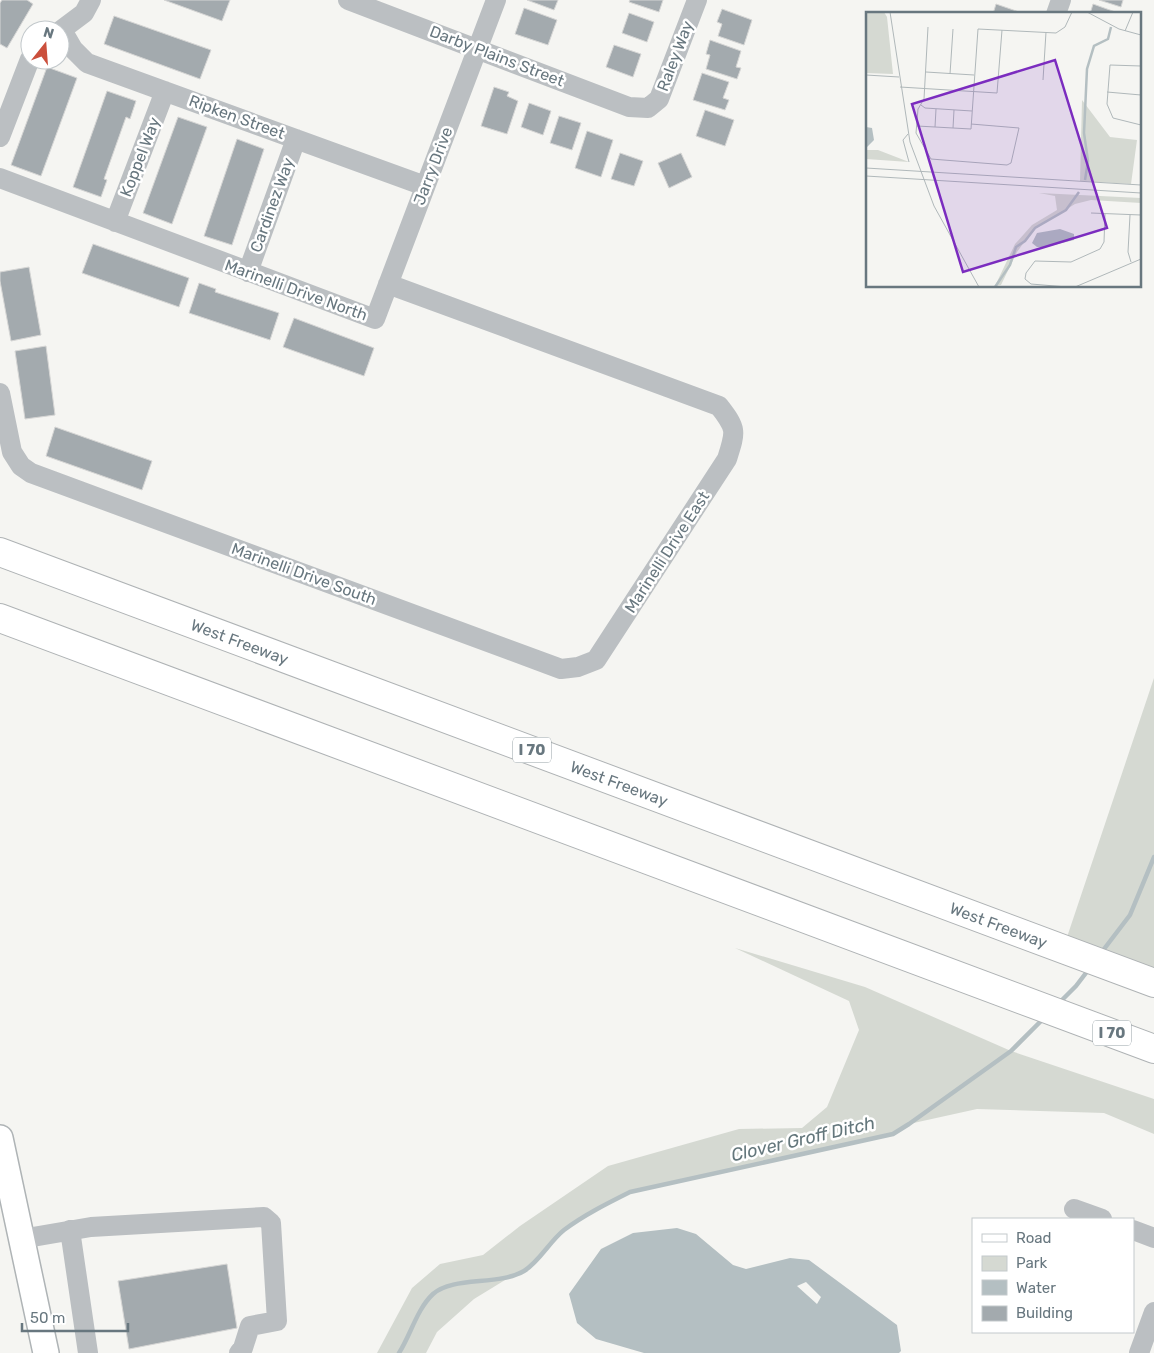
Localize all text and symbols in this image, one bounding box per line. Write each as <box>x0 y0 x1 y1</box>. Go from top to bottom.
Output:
inset map <box>866 12 1142 288</box>
street label: Raley Way <box>653 18 697 94</box>
north arrow <box>20 20 70 70</box>
street label: Darby Plains Street <box>427 22 567 90</box>
text: N <box>41 23 56 43</box>
street label: Ripken Street <box>186 91 288 143</box>
street label: Koppel Way <box>116 114 164 200</box>
street label: Jarry Drive <box>409 124 457 208</box>
street label: Cardinez Way <box>246 155 298 255</box>
street label: Marinelli Drive North <box>222 255 370 325</box>
street label: Marinelli Drive East <box>621 488 713 616</box>
street label: Marinelli Drive South <box>229 539 379 609</box>
street label: West Freeway <box>188 615 291 668</box>
road number: I 70 <box>513 738 551 762</box>
street label: West Freeway <box>568 756 671 810</box>
street label: West Freeway <box>947 898 1050 952</box>
road number: I 70 <box>1093 1020 1131 1046</box>
water label: Clover Groff Ditch <box>729 1112 877 1166</box>
legend <box>972 1218 1134 1333</box>
text: Road <box>1016 1229 1052 1247</box>
text: Park <box>1016 1254 1047 1272</box>
text: Water <box>1016 1279 1056 1297</box>
scale bar <box>22 1300 129 1332</box>
text: Building <box>1016 1304 1073 1322</box>
text: 50 m <box>30 1309 65 1327</box>

